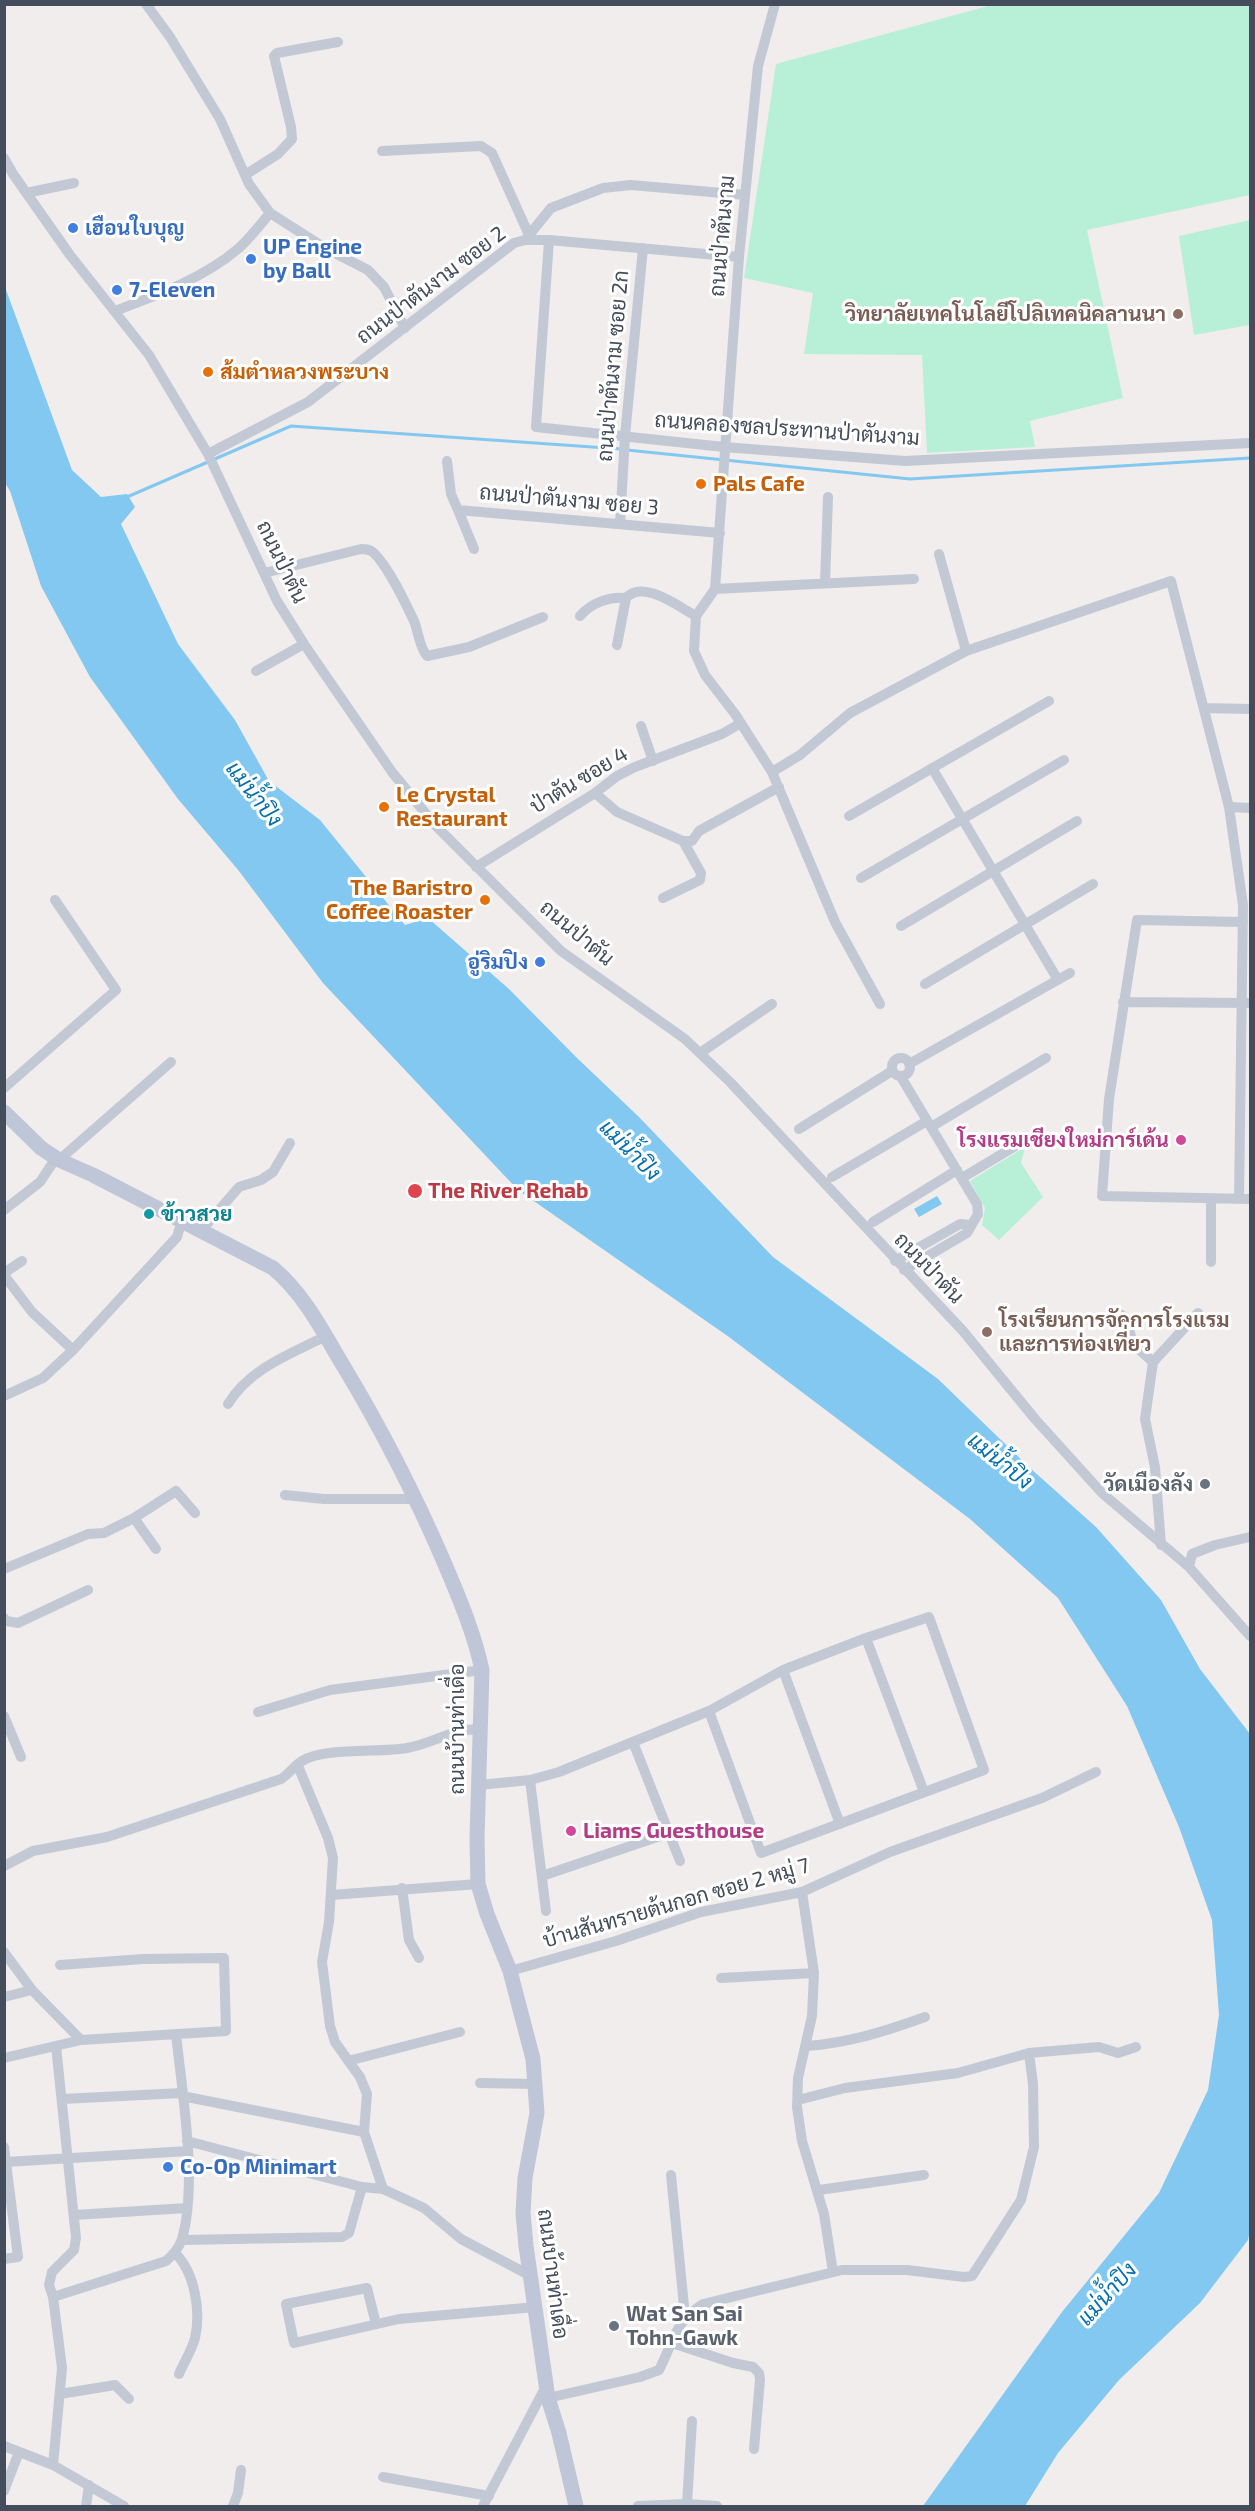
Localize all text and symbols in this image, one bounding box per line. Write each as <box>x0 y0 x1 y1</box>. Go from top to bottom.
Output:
street label: ถนนป่าตันงาม <box>704 174 740 298</box>
place label: เฮือนใบบุญ <box>85 215 184 241</box>
marker: เฮือนใบบุญ <box>66 221 80 235</box>
street label: ถนนป่าตันงาม ซอย 2 <box>352 221 510 349</box>
place label: UP Engine by Ball <box>263 234 362 284</box>
marker: UP Engine by Ball <box>244 252 258 266</box>
street label: ถนนป่าตันงาม ซอย 2ก <box>592 269 634 463</box>
place label: 7-Eleven <box>129 277 215 303</box>
marker: 7-Eleven <box>110 283 124 297</box>
place label: วิทยาลัยเทคโนโลยีโปลิเทคนิคลานนา <box>845 301 1166 327</box>
marker: วิทยาลัยเทคโนโลยีโปลิเทคนิคลานนา <box>1171 307 1185 321</box>
place label: ส้มตำหลวงพระบาง <box>220 359 389 385</box>
marker: ส้มตำหลวงพระบาง <box>201 365 215 379</box>
street label: ถนนคลองชลประทานป่าตันงาม <box>654 407 920 451</box>
place label: Pals Cafe <box>713 471 805 497</box>
marker: Pals Cafe <box>694 477 708 491</box>
street label: ถนนป่าตันงาม ซอย 3 <box>478 480 660 520</box>
street label: ถนนป่าตัน <box>251 516 313 608</box>
street label: ป่าตัน ซอย 4 <box>526 741 632 819</box>
water label: แม่น้ำปิง <box>220 756 288 832</box>
place label: Le Crystal Restaurant <box>396 782 508 832</box>
marker: Le Crystal Restaurant <box>377 800 391 814</box>
place label: The Baristro Coffee Roaster <box>326 875 473 925</box>
marker: The Baristro Coffee Roaster <box>478 893 492 907</box>
street label: ถนนป่าตัน <box>535 895 619 971</box>
place label: อู่ริมปิง <box>468 949 528 975</box>
marker: อู่ริมปิง <box>533 955 547 969</box>
water label: แม่น้ำปิง <box>594 1114 666 1186</box>
place label: โรงแรมเชียงใหม่การ์เด้น <box>957 1127 1169 1153</box>
marker: โรงแรมเชียงใหม่การ์เด้น <box>1174 1133 1188 1147</box>
place label: The River Rehab <box>428 1178 588 1204</box>
marker: The River Rehab <box>406 1182 424 1200</box>
place label: ข้าวสวย <box>161 1201 232 1227</box>
marker: ข้าวสวย <box>142 1207 156 1221</box>
street label: ถนนป่าตัน <box>889 1227 969 1309</box>
place label: โรงเรียนการจัดการโรงแรม และการท่องเที่ยว <box>999 1307 1230 1357</box>
marker: โรงเรียนการจัดการโรงแรม และการท่องเที่ยว <box>980 1325 994 1339</box>
water label: แม่น้ำปิง <box>962 1427 1038 1495</box>
place label: วัดเมืองลัง <box>1103 1471 1193 1497</box>
marker: วัดเมืองลัง <box>1198 1477 1212 1491</box>
street label: ถนนบ้านท่าเดื่อ <box>444 1663 470 1795</box>
place label: Liams Guesthouse <box>583 1818 764 1844</box>
marker: Liams Guesthouse <box>564 1824 578 1838</box>
street label: บ้านสันทรายต้นกอก ซอย 2 หมู่ 7 <box>540 1853 812 1953</box>
place label: Co-Op Minimart <box>180 2154 336 2180</box>
marker: Co-Op Minimart <box>161 2160 175 2174</box>
street label: ถนนบ้านท่าเดื่อ <box>532 2207 574 2341</box>
water label: แม่น้ำปิง <box>1072 2257 1142 2331</box>
place label: Wat San Sai Tohn-Gawk <box>626 2301 743 2351</box>
marker: Wat San Sai Tohn-Gawk <box>607 2319 621 2333</box>

